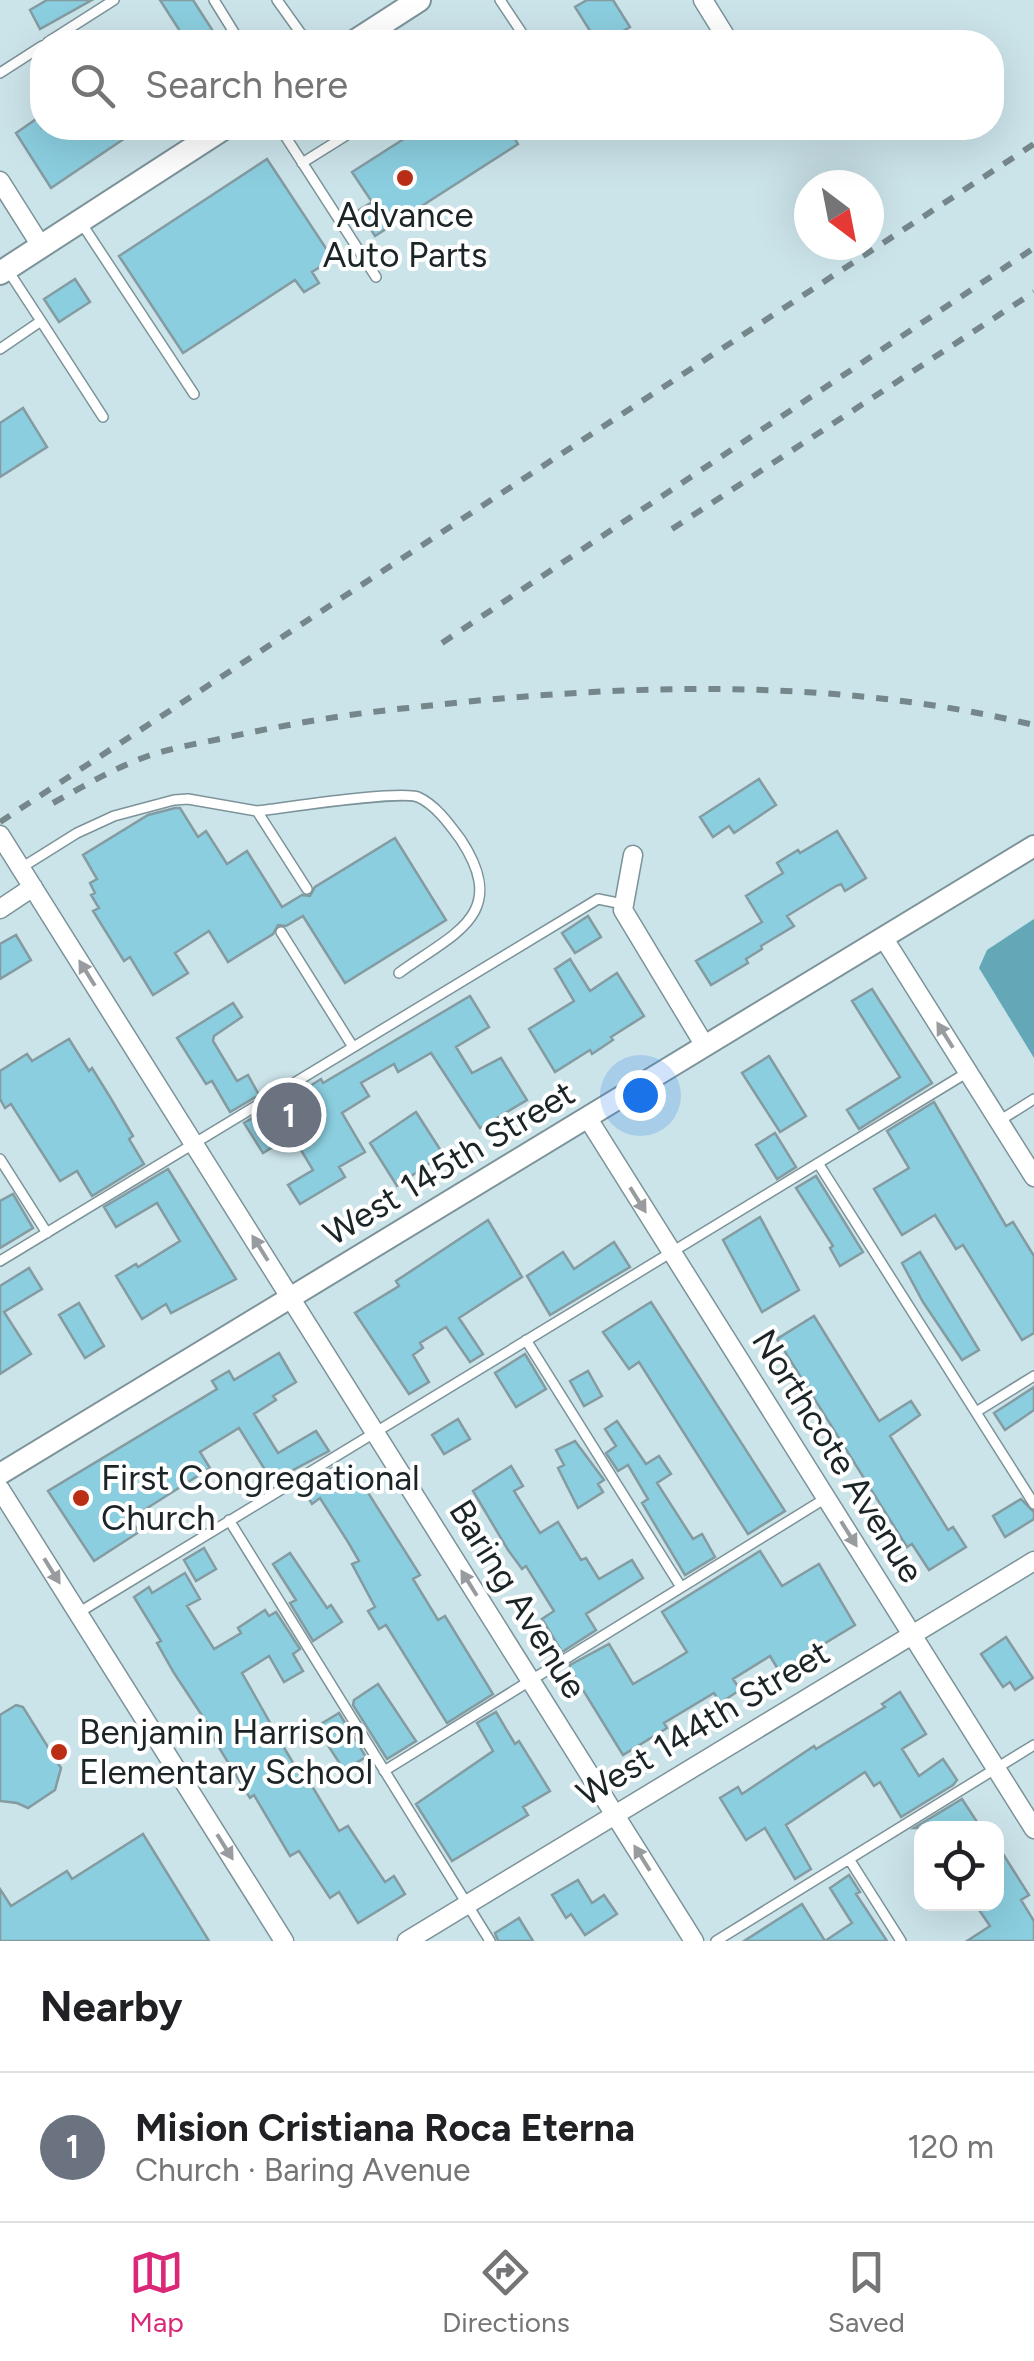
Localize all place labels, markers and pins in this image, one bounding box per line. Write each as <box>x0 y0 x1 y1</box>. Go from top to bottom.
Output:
marker: Advance Auto Parts <box>394 167 416 189</box>
place label: Advance Auto Parts <box>323 194 487 276</box>
pin: 1 <box>256 1078 322 1152</box>
place label: First Congregational Church <box>101 1457 420 1539</box>
marker: First Congregational Church <box>70 1487 92 1509</box>
place label: Benjamin Harrison Elementary School <box>79 1711 373 1793</box>
marker: Benjamin Harrison Elementary School <box>48 1741 70 1763</box>

